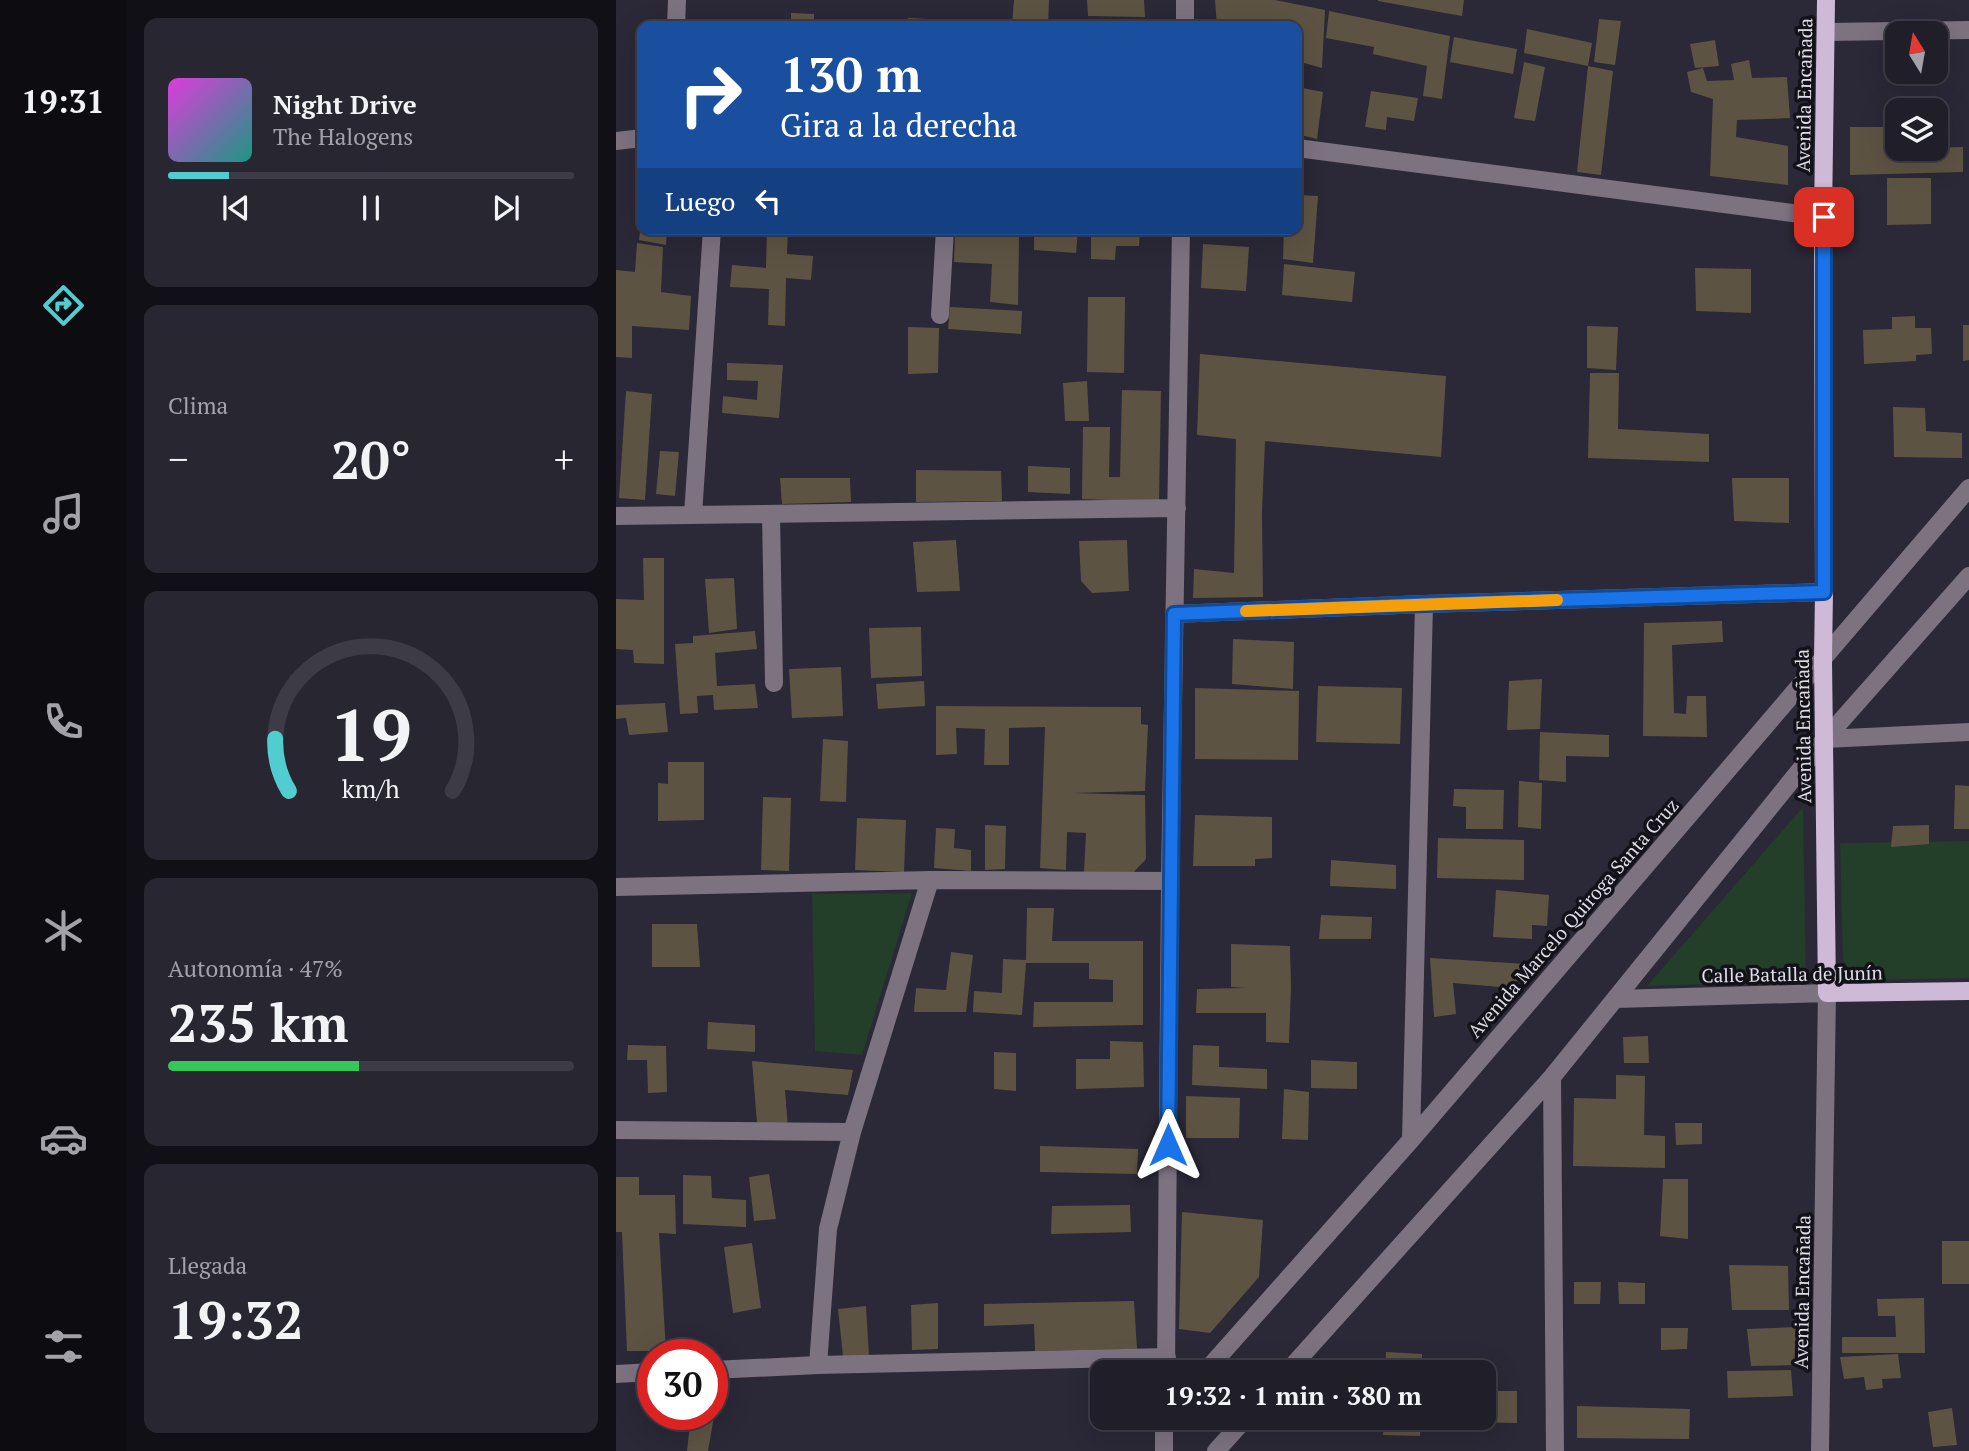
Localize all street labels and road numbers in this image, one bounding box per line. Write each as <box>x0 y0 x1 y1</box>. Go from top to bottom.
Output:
street label: Avenida Encañada <box>1790 17 1817 172</box>
street label: Avenida Encañada <box>1789 648 1816 803</box>
street label: Avenida Marcelo Quiroga Santa Cruz <box>1462 793 1683 1043</box>
street label: Calle Batalla de Junín <box>1701 959 1883 988</box>
street label: Avenida Encañada <box>1788 1214 1815 1369</box>

